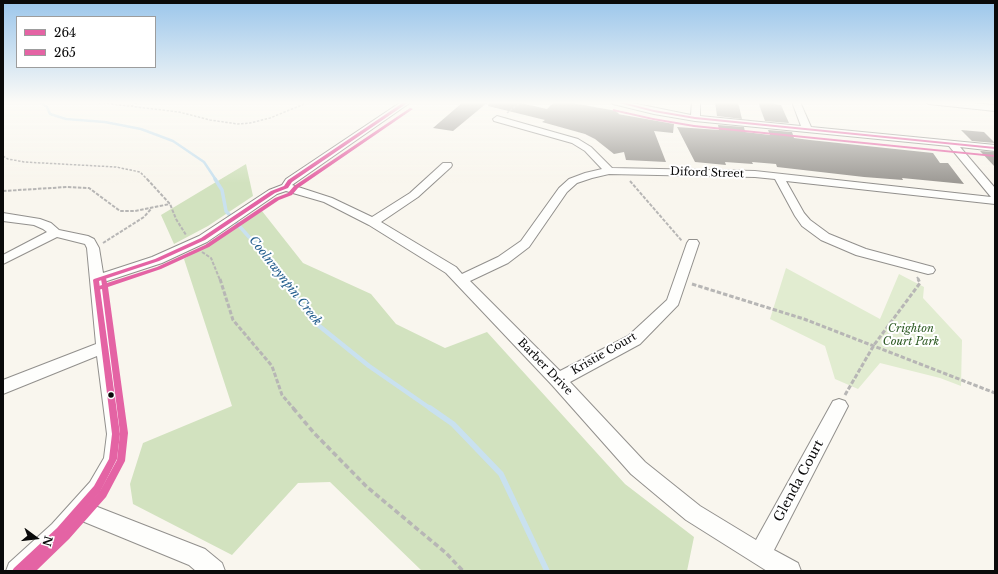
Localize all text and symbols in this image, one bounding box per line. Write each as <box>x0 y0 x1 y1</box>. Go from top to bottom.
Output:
legend <box>16 16 156 68</box>
text: 264 <box>54 25 76 40</box>
text: 265 <box>54 45 76 60</box>
street label: Diford Street <box>670 165 744 181</box>
water label: Coolnwynpin Creek <box>246 234 324 328</box>
park label: Crighton Court Park <box>883 322 939 348</box>
street label: Kristie Court <box>569 330 639 378</box>
street label: Barber Drive <box>515 336 575 398</box>
unlabelled marker <box>106 390 116 400</box>
street label: Glenda Court <box>771 437 827 525</box>
north arrow <box>16 518 56 558</box>
text: N <box>39 534 56 548</box>

